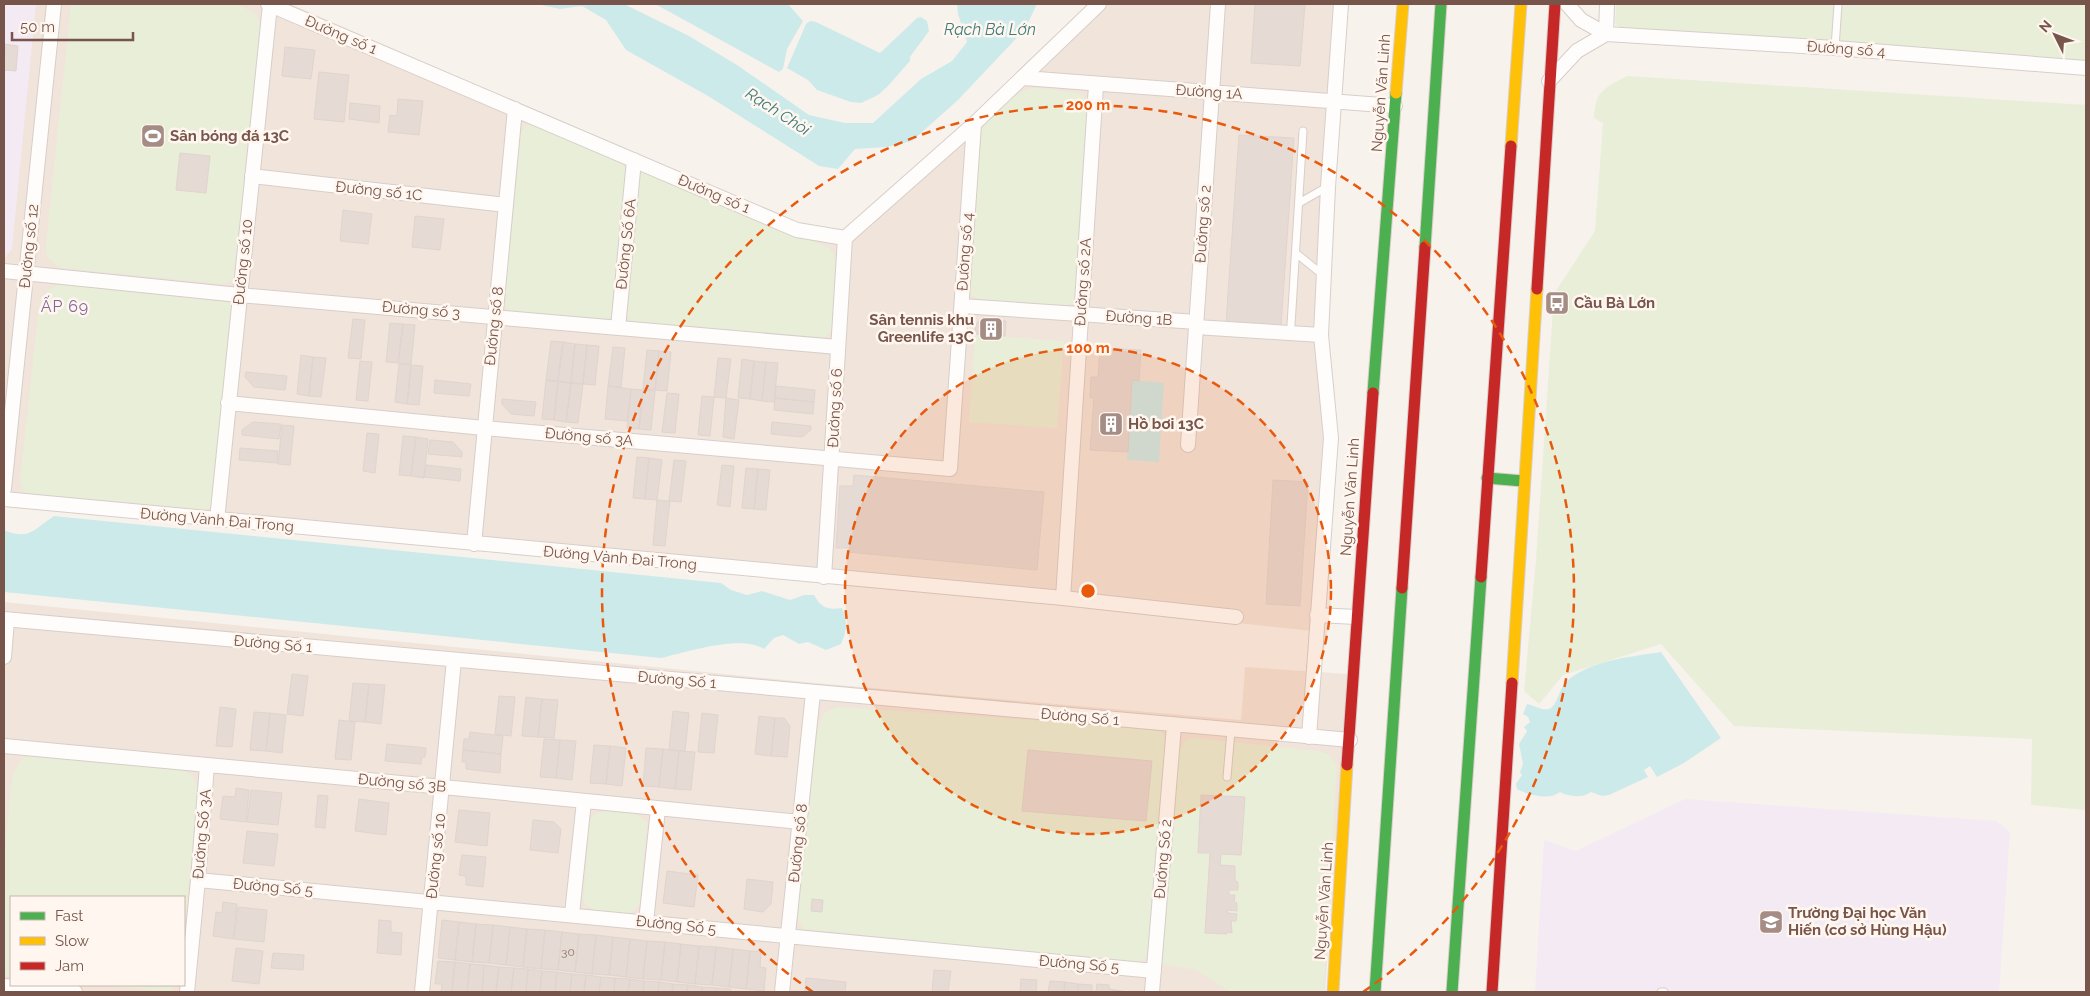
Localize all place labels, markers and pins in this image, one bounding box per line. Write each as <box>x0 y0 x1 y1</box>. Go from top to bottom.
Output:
sports icon: Sân bóng đá 13C <box>140 123 166 149</box>
place label: Sân bóng đá 13C <box>170 127 289 145</box>
bus stop icon: Cầu Bà Lớn <box>1544 290 1570 316</box>
place label: Cầu Bà Lớn <box>1574 294 1655 312</box>
place label: Sân tennis khu Greenlife 13C <box>869 311 974 346</box>
building icon: Sân tennis khu Greenlife 13C <box>978 316 1004 342</box>
building icon: Hồ bơi 13C <box>1098 411 1124 437</box>
place label: Hồ bơi 13C <box>1128 415 1204 433</box>
centre of rings <box>1079 582 1097 600</box>
place label: Trường Đại học Văn Hiến (cơ sở Hùng Hậu) <box>1788 904 1947 939</box>
school or university icon: Trường Đại học Văn Hiến (cơ sở Hùng Hậu) <box>1758 909 1784 935</box>

